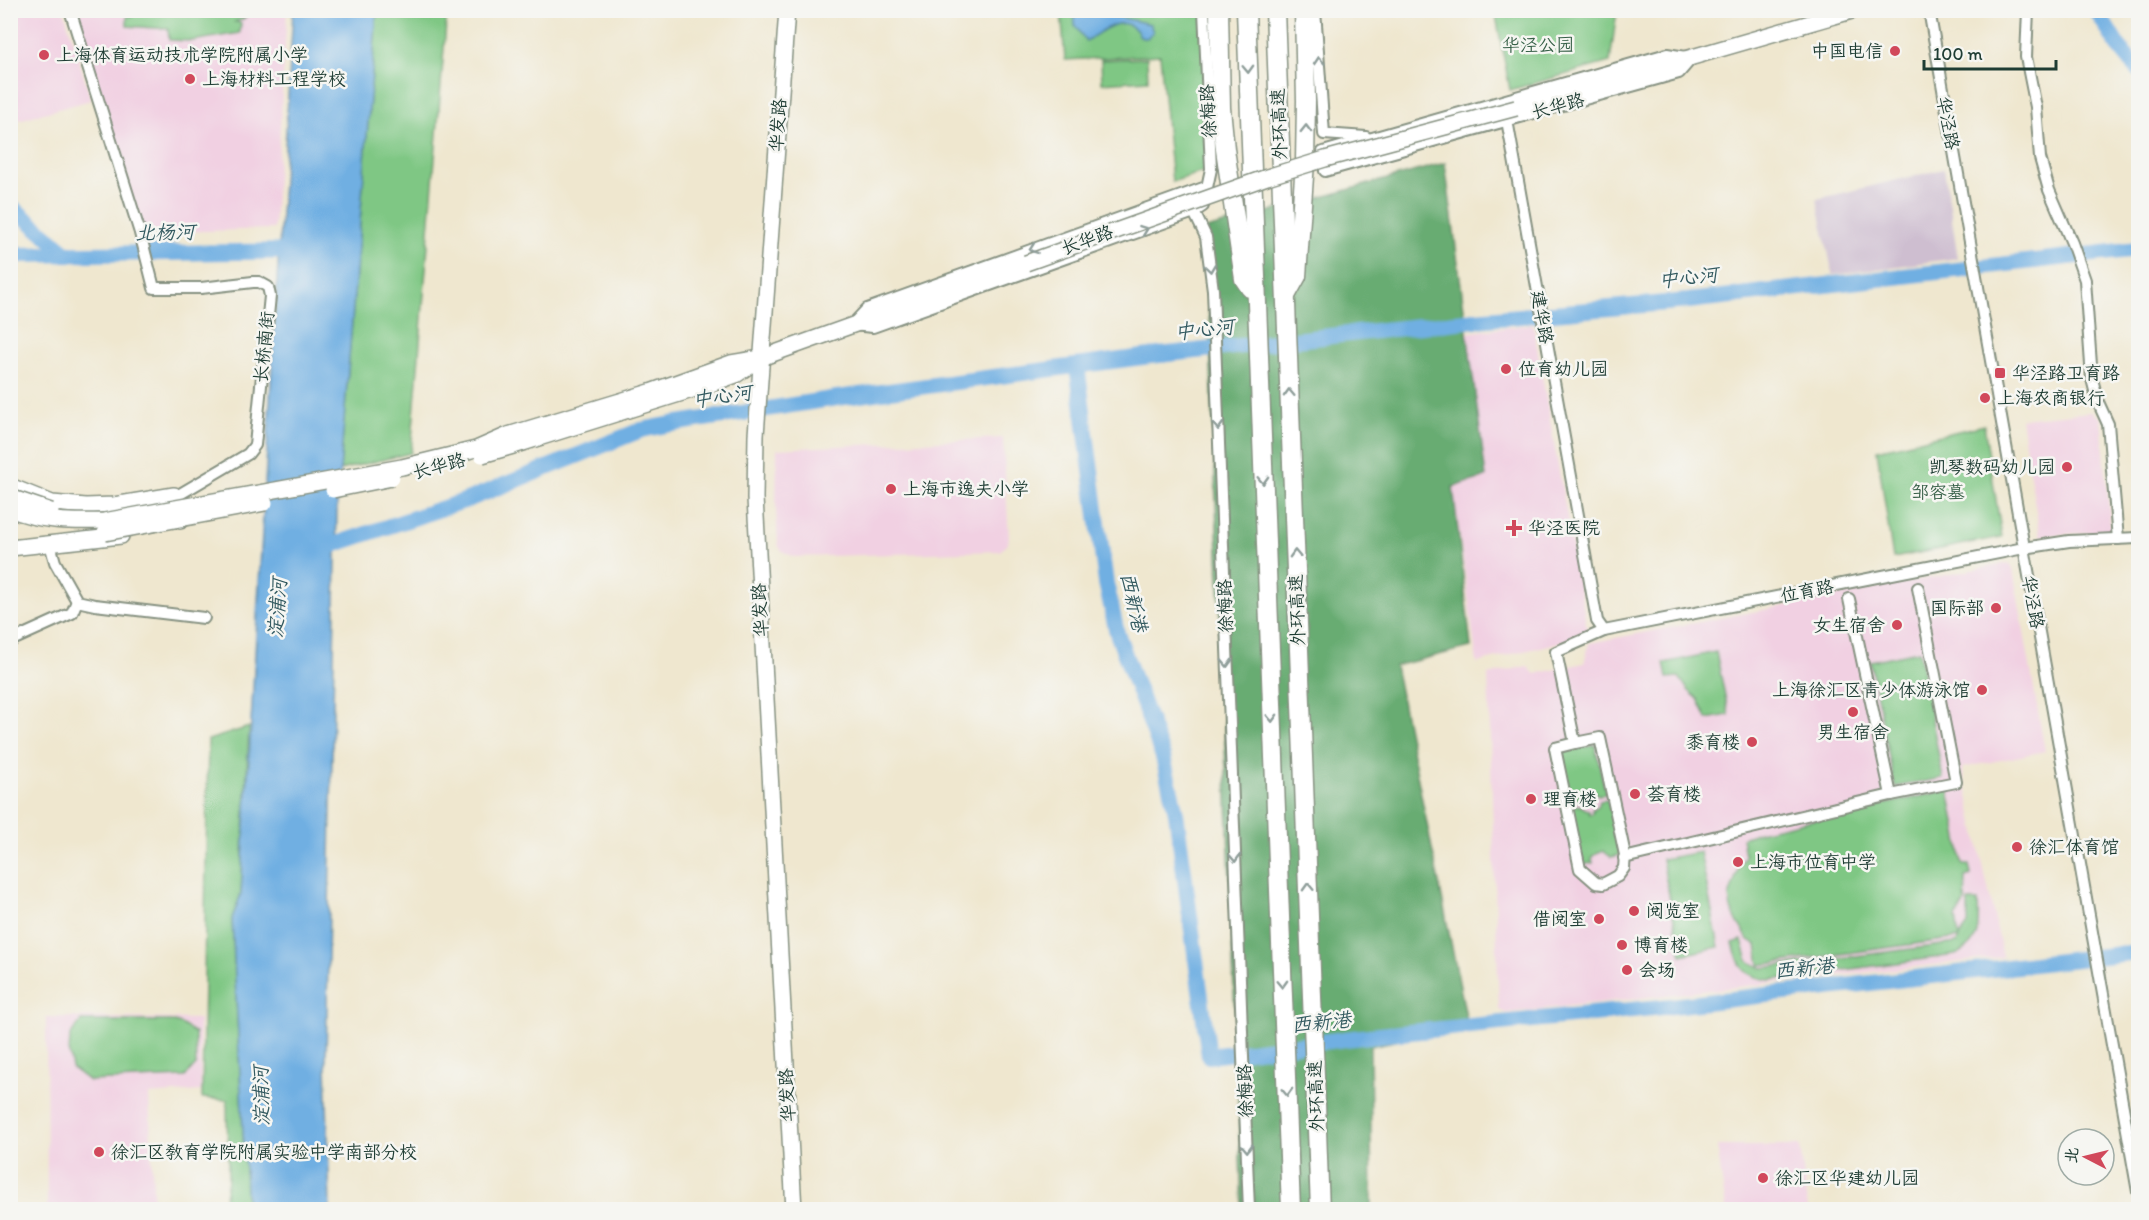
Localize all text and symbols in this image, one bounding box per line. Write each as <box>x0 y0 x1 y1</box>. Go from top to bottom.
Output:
scale bar <box>1924 33 2056 71</box>
park label: 华泾公园 <box>1502 34 1574 56</box>
place label: 中国电信 <box>1811 40 1883 62</box>
text: 100 m <box>1933 43 1983 65</box>
place label: 上海体育运动技术学院附属小学 <box>56 44 308 66</box>
marker: 中国电信 <box>1888 44 1902 58</box>
marker: 上海体育运动技术学院附属小学 <box>37 48 51 62</box>
one-way arrow <box>1313 57 1326 66</box>
one-way arrow <box>1241 64 1254 73</box>
place label: 上海材料工程学校 <box>202 68 346 90</box>
marker: 上海材料工程学校 <box>183 72 197 86</box>
street label: 徐梅路 <box>1196 83 1220 139</box>
street label: 外环高速 <box>1267 88 1291 160</box>
street label: 长华路 <box>1529 88 1587 124</box>
street label: 华泾路 <box>1932 94 1964 152</box>
street label: 华发路 <box>765 97 791 153</box>
one-way arrow <box>1300 125 1312 134</box>
water label: 北杨河 <box>135 219 198 245</box>
street label: 长华路 <box>1058 220 1116 260</box>
one-way arrow <box>1138 225 1149 238</box>
one-way arrow <box>1028 242 1039 255</box>
water label: 中心河 <box>1657 262 1722 292</box>
one-way arrow <box>1204 263 1216 272</box>
street label: 建华路 <box>1526 289 1558 345</box>
street label: 长桥南街 <box>249 310 279 384</box>
water label: 中心河 <box>1173 314 1238 344</box>
place label: 位育幼儿园 <box>1518 358 1608 380</box>
marker: 位育幼儿园 <box>1499 362 1513 376</box>
place label: 华泾路卫育路 <box>2012 362 2120 384</box>
marker: 华泾路卫育路 <box>1993 366 2007 380</box>
water label: 中心河 <box>691 380 756 412</box>
place label: 上海农商银行 <box>1997 387 2105 409</box>
one-way arrow <box>1282 388 1295 397</box>
marker: 上海农商银行 <box>1978 391 1992 405</box>
one-way arrow <box>1212 422 1225 431</box>
street label: 长华路 <box>410 448 468 484</box>
place label: 凯琴数码幼儿园 <box>1929 456 2055 478</box>
marker: 凯琴数码幼儿园 <box>2060 460 2074 474</box>
one-way arrow <box>1257 475 1270 484</box>
place label: 上海市逸夫小学 <box>903 478 1029 500</box>
park label: 邹容墓 <box>1911 481 1965 503</box>
marker: 上海市逸夫小学 <box>884 482 898 496</box>
place label: 华泾医院 <box>1528 517 1600 539</box>
marker: 华泾医院 <box>1505 519 1523 537</box>
one-way arrow <box>1289 550 1301 559</box>
water label: 西新港 <box>1116 570 1153 636</box>
water label: 淀浦河 <box>263 574 291 639</box>
street label: 外环高速 <box>1285 574 1309 646</box>
street label: 华泾路 <box>2017 574 2049 630</box>
street label: 位育路 <box>1778 575 1836 607</box>
street label: 徐梅路 <box>1213 579 1237 633</box>
street label: 华发路 <box>748 582 772 638</box>
place label: 国际部 <box>1930 597 1984 619</box>
marker: 国际部 <box>1989 601 2003 615</box>
place label: 女生宿舍 <box>1813 614 1885 636</box>
marker: 女生宿舍 <box>1890 618 1904 632</box>
one-way arrow <box>1221 659 1233 668</box>
place label: 上海徐汇区青少体游泳馆 <box>1772 679 1970 701</box>
marker: 上海徐汇区青少体游泳馆 <box>1975 683 1989 697</box>
marker: 男生宿舍 <box>1846 705 1860 719</box>
one-way arrow <box>1266 713 1279 722</box>
place label: 男生宿舍 <box>1817 721 1889 743</box>
place label: 黍育楼 <box>1686 731 1740 753</box>
marker: 黍育楼 <box>1745 735 1759 749</box>
place label: 荟育楼 <box>1647 783 1701 805</box>
marker: 荟育楼 <box>1628 787 1642 801</box>
place label: 理育楼 <box>1543 788 1597 810</box>
marker: 理育楼 <box>1524 792 1538 806</box>
place label: 徐汇体育馆 <box>2029 836 2119 858</box>
marker: 徐汇体育馆 <box>2010 840 2024 854</box>
place label: 上海市位育中学 <box>1750 851 1876 873</box>
one-way arrow <box>1229 854 1241 863</box>
marker: 上海市位育中学 <box>1731 855 1745 869</box>
one-way arrow <box>1301 882 1314 891</box>
place label: 阅览室 <box>1646 900 1700 922</box>
marker: 阅览室 <box>1627 904 1641 918</box>
place label: 借阅室 <box>1533 908 1587 930</box>
marker: 借阅室 <box>1592 912 1606 926</box>
place label: 博育楼 <box>1634 934 1688 956</box>
marker: 博育楼 <box>1615 938 1629 952</box>
water label: 西新港 <box>1773 953 1837 983</box>
place label: 会场 <box>1639 959 1675 981</box>
marker: 会场 <box>1620 963 1634 977</box>
one-way arrow <box>1276 979 1289 988</box>
water label: 西新港 <box>1290 1007 1354 1037</box>
street label: 外环高速 <box>1304 1060 1328 1132</box>
water label: 淀浦河 <box>248 1063 274 1126</box>
street label: 徐梅路 <box>1233 1064 1257 1118</box>
street label: 华发路 <box>775 1067 799 1123</box>
one-way arrow <box>1280 1088 1293 1097</box>
north arrow <box>2056 1127 2116 1187</box>
place label: 徐汇区教育学院附属实验中学南部分校 <box>111 1141 417 1163</box>
one-way arrow <box>1240 1143 1253 1152</box>
marker: 徐汇区教育学院附属实验中学南部分校 <box>92 1145 106 1159</box>
text: 北 <box>2061 1146 2082 1164</box>
place label: 徐汇区华建幼儿园 <box>1775 1167 1919 1189</box>
marker: 徐汇区华建幼儿园 <box>1756 1171 1770 1185</box>

